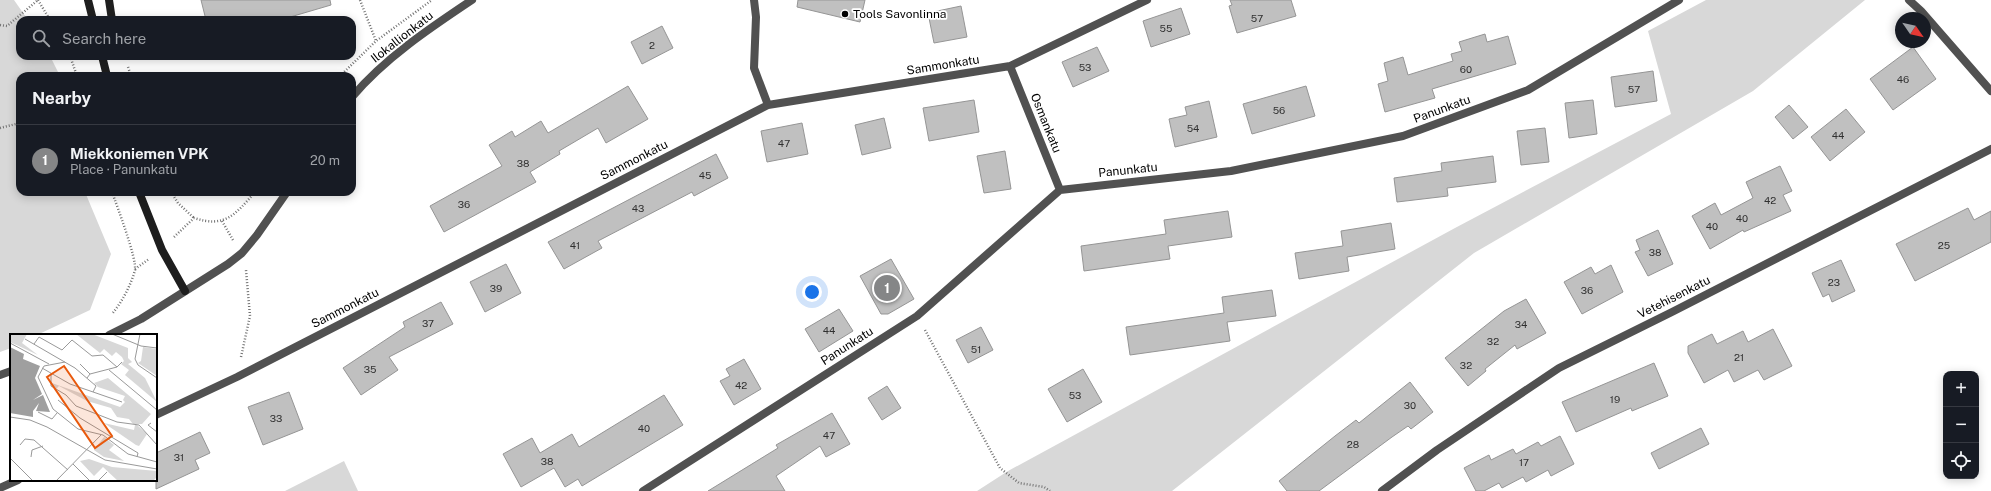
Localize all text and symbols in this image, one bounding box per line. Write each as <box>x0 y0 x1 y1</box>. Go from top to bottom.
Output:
place label: Tools Savonlinna <box>853 7 946 21</box>
street label: Ilokallionkatu <box>368 8 436 66</box>
marker: Tools Savonlinna <box>840 9 850 19</box>
house number: 57 <box>1251 12 1263 24</box>
north arrow <box>1895 12 1931 48</box>
search box <box>16 16 356 60</box>
house number: 55 <box>1160 22 1172 34</box>
icon: search <box>30 27 52 49</box>
text: Search here <box>62 30 146 47</box>
house number: 2 <box>649 39 655 51</box>
street label: Sammonkatu <box>906 52 980 78</box>
house number: 53 <box>1079 61 1091 73</box>
house number: 60 <box>1460 63 1472 75</box>
house number: 46 <box>1897 73 1909 85</box>
house number: 57 <box>1628 83 1640 95</box>
text: Nearby <box>32 88 91 108</box>
street label: Osmankatu <box>1028 91 1064 155</box>
street label: Panunkatu <box>1412 92 1472 126</box>
house number: 56 <box>1273 104 1285 116</box>
house number: 54 <box>1187 122 1199 134</box>
house number: 44 <box>1832 129 1844 141</box>
street label: Sammonkatu <box>598 137 670 183</box>
house number: 47 <box>778 137 790 149</box>
text: Miekkoniemen VPK <box>70 145 209 162</box>
text: 1 <box>42 153 48 168</box>
text: 20 m <box>310 153 340 168</box>
house number: 38 <box>517 157 529 169</box>
street label: Panunkatu <box>1098 160 1158 180</box>
text: Place · Panunkatu <box>70 162 177 177</box>
house number: 45 <box>699 169 711 181</box>
house number: 42 <box>1764 194 1776 206</box>
house number: 36 <box>458 198 470 210</box>
house number: 43 <box>632 202 644 214</box>
house number: 40 <box>1736 212 1748 224</box>
house number: 40 <box>1706 220 1718 232</box>
house number: 41 <box>570 239 580 251</box>
house number: 25 <box>1938 239 1950 251</box>
house number: 38 <box>1649 246 1661 258</box>
pin: 1 <box>874 273 900 303</box>
street label: Vetehisenkatu <box>1635 273 1713 321</box>
house number: 23 <box>1828 276 1840 288</box>
house number: 39 <box>490 282 502 294</box>
your location <box>802 282 822 302</box>
house number: 36 <box>1581 284 1593 296</box>
street label: Sammonkatu <box>309 285 381 331</box>
house number: 37 <box>422 317 434 329</box>
house number: 34 <box>1515 318 1527 330</box>
street label: Panunkatu <box>818 324 876 368</box>
house number: 44 <box>823 324 835 336</box>
inset map <box>10 334 157 481</box>
house number: 32 <box>1487 335 1499 347</box>
house number: 51 <box>971 343 981 355</box>
house number: 21 <box>1734 351 1744 363</box>
house number: 32 <box>1460 359 1472 371</box>
house number: 35 <box>364 363 376 375</box>
map controls <box>1943 371 1979 479</box>
button: + <box>1943 371 1979 407</box>
house number: 42 <box>735 379 747 391</box>
house number: 53 <box>1069 389 1081 401</box>
house number: 19 <box>1610 393 1620 405</box>
house number: 30 <box>1404 399 1416 411</box>
button: − <box>1943 407 1979 443</box>
house number: 33 <box>270 412 282 424</box>
house number: 40 <box>638 422 650 434</box>
house number: 47 <box>823 429 835 441</box>
house number: 28 <box>1347 438 1359 450</box>
button: locate <box>1943 443 1979 479</box>
house number: 31 <box>174 451 184 463</box>
house number: 38 <box>541 455 553 467</box>
house number: 17 <box>1519 456 1529 468</box>

